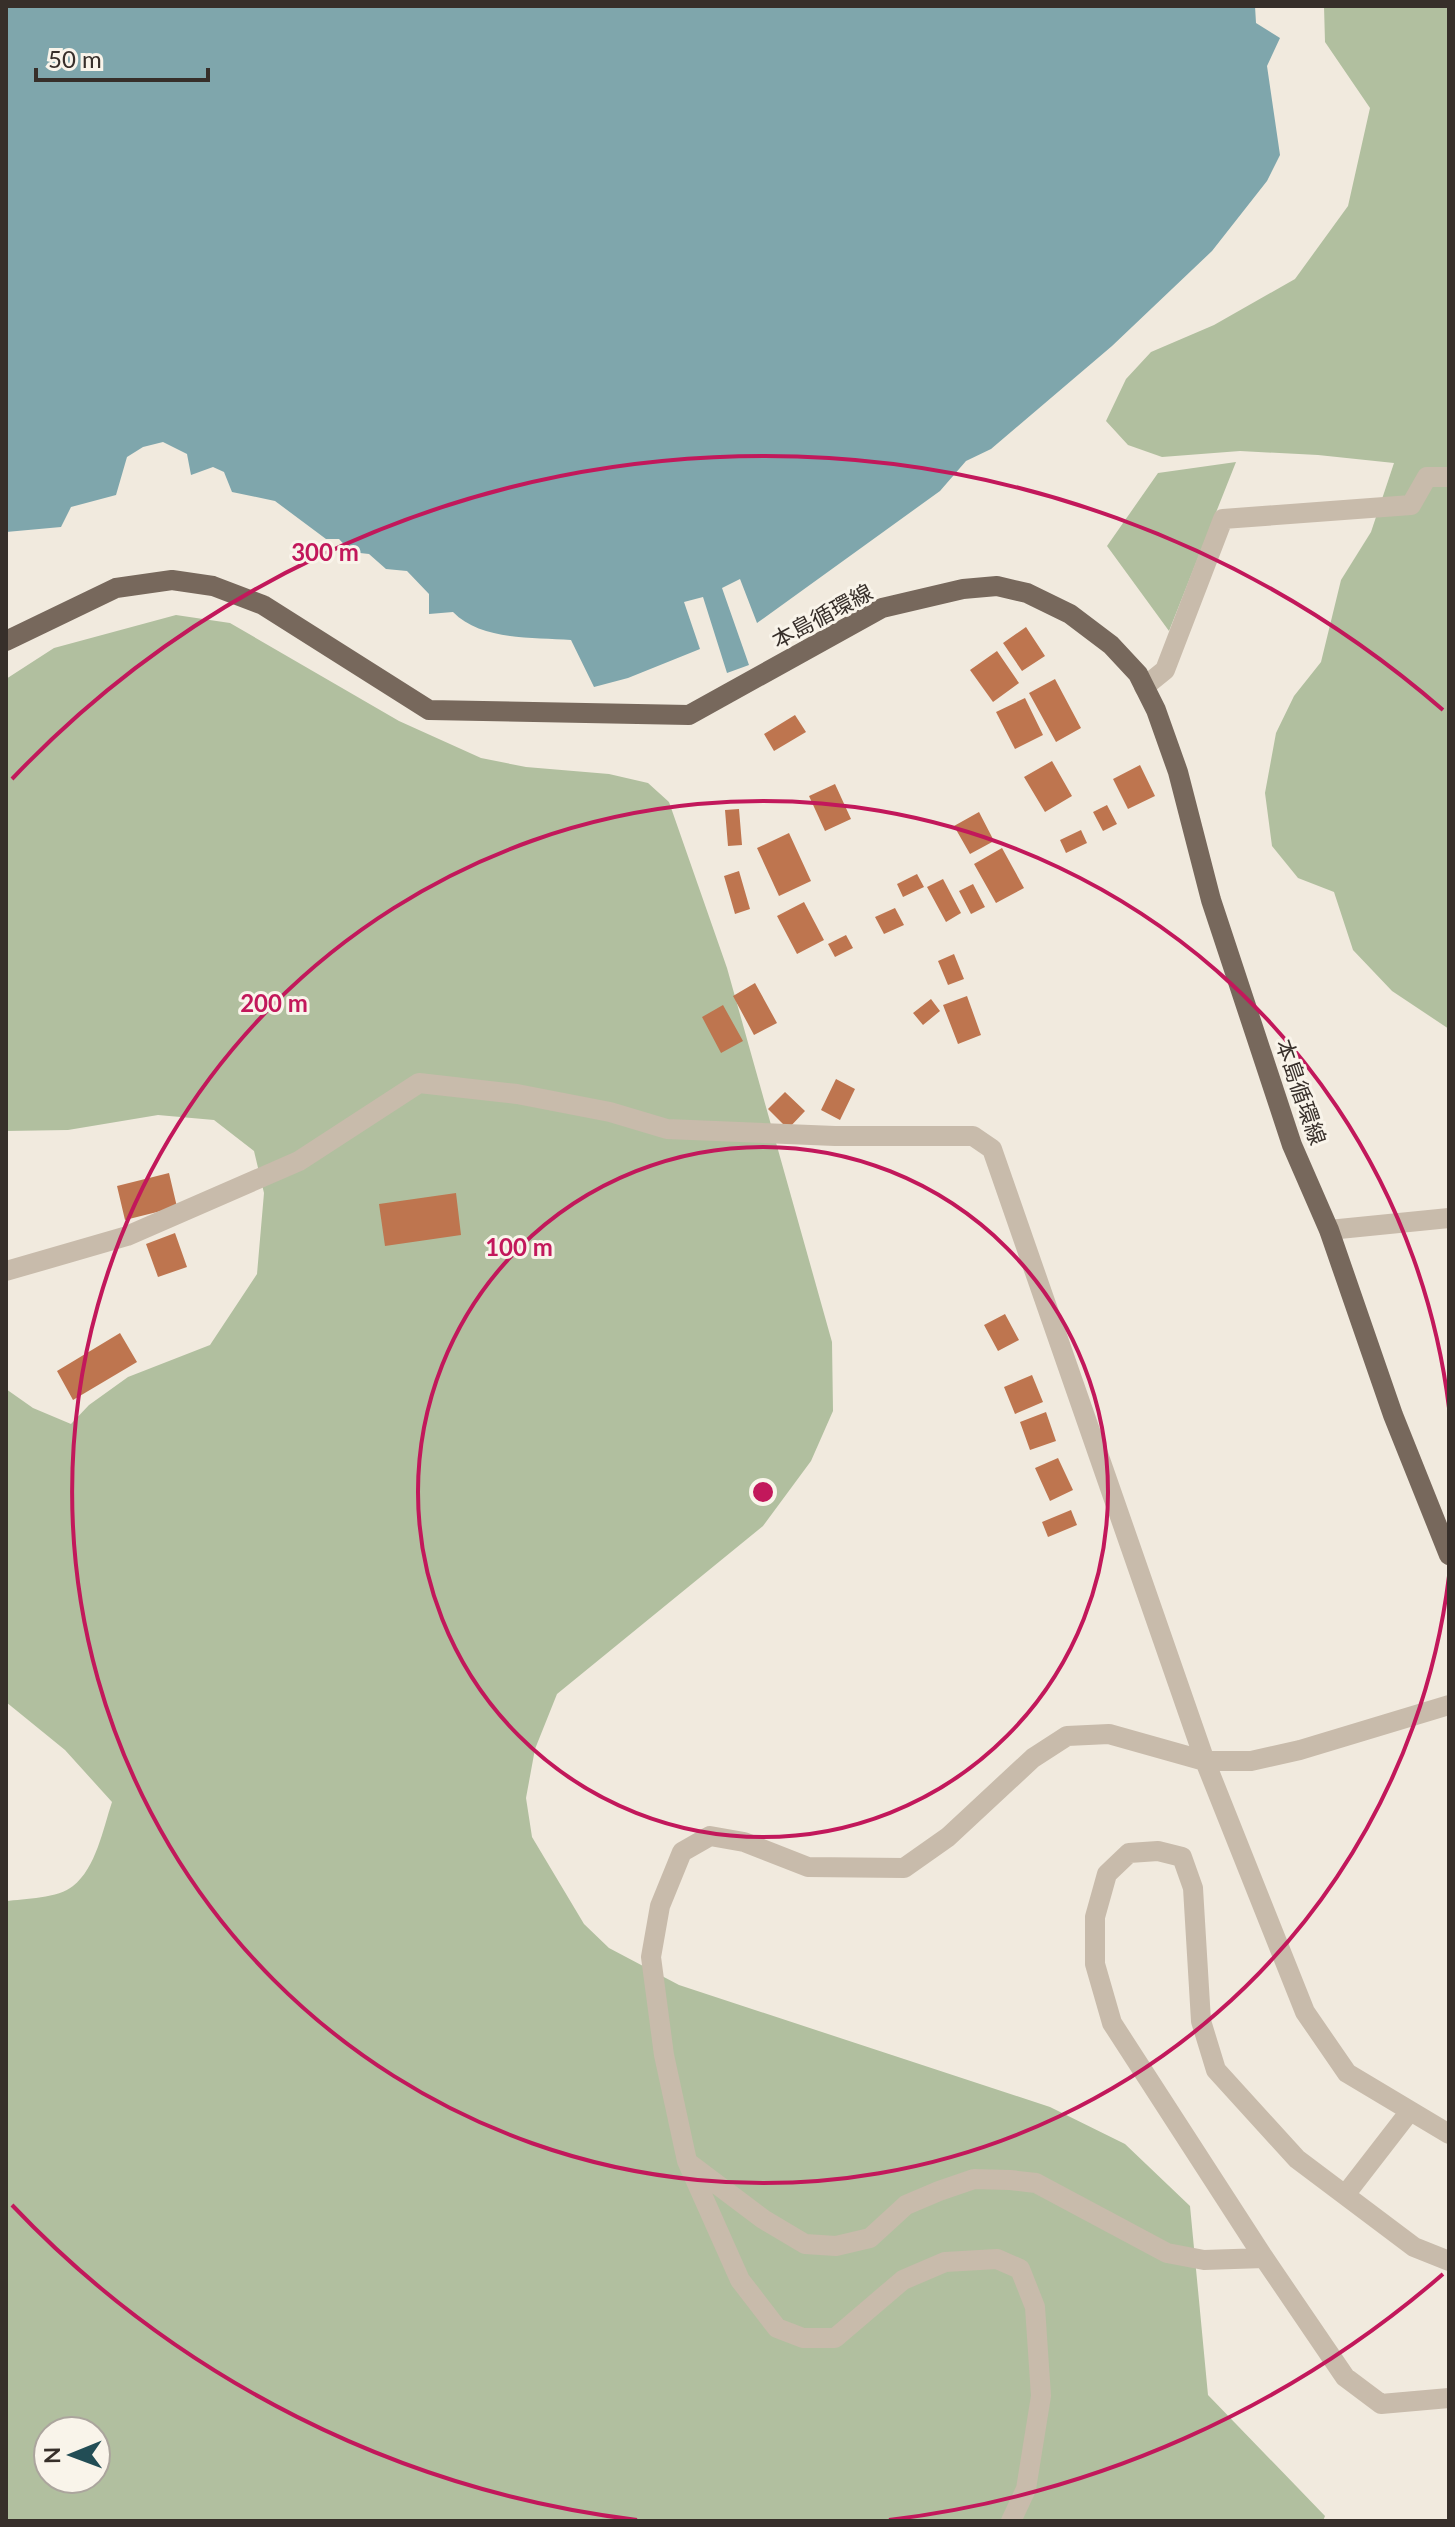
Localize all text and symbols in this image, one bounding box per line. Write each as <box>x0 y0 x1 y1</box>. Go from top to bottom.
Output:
scale bar <box>36 32 208 82</box>
text: 50 m <box>48 44 102 73</box>
text: 300 m <box>291 537 359 566</box>
street label: 本島循環線 <box>767 578 877 653</box>
text: 200 m <box>240 988 308 1017</box>
street label: 本島循環線 <box>1271 1035 1332 1148</box>
text: 100 m <box>485 1232 553 1261</box>
centre of rings <box>749 1478 777 1506</box>
north arrow <box>32 2415 112 2495</box>
text: N <box>38 2447 65 2464</box>

